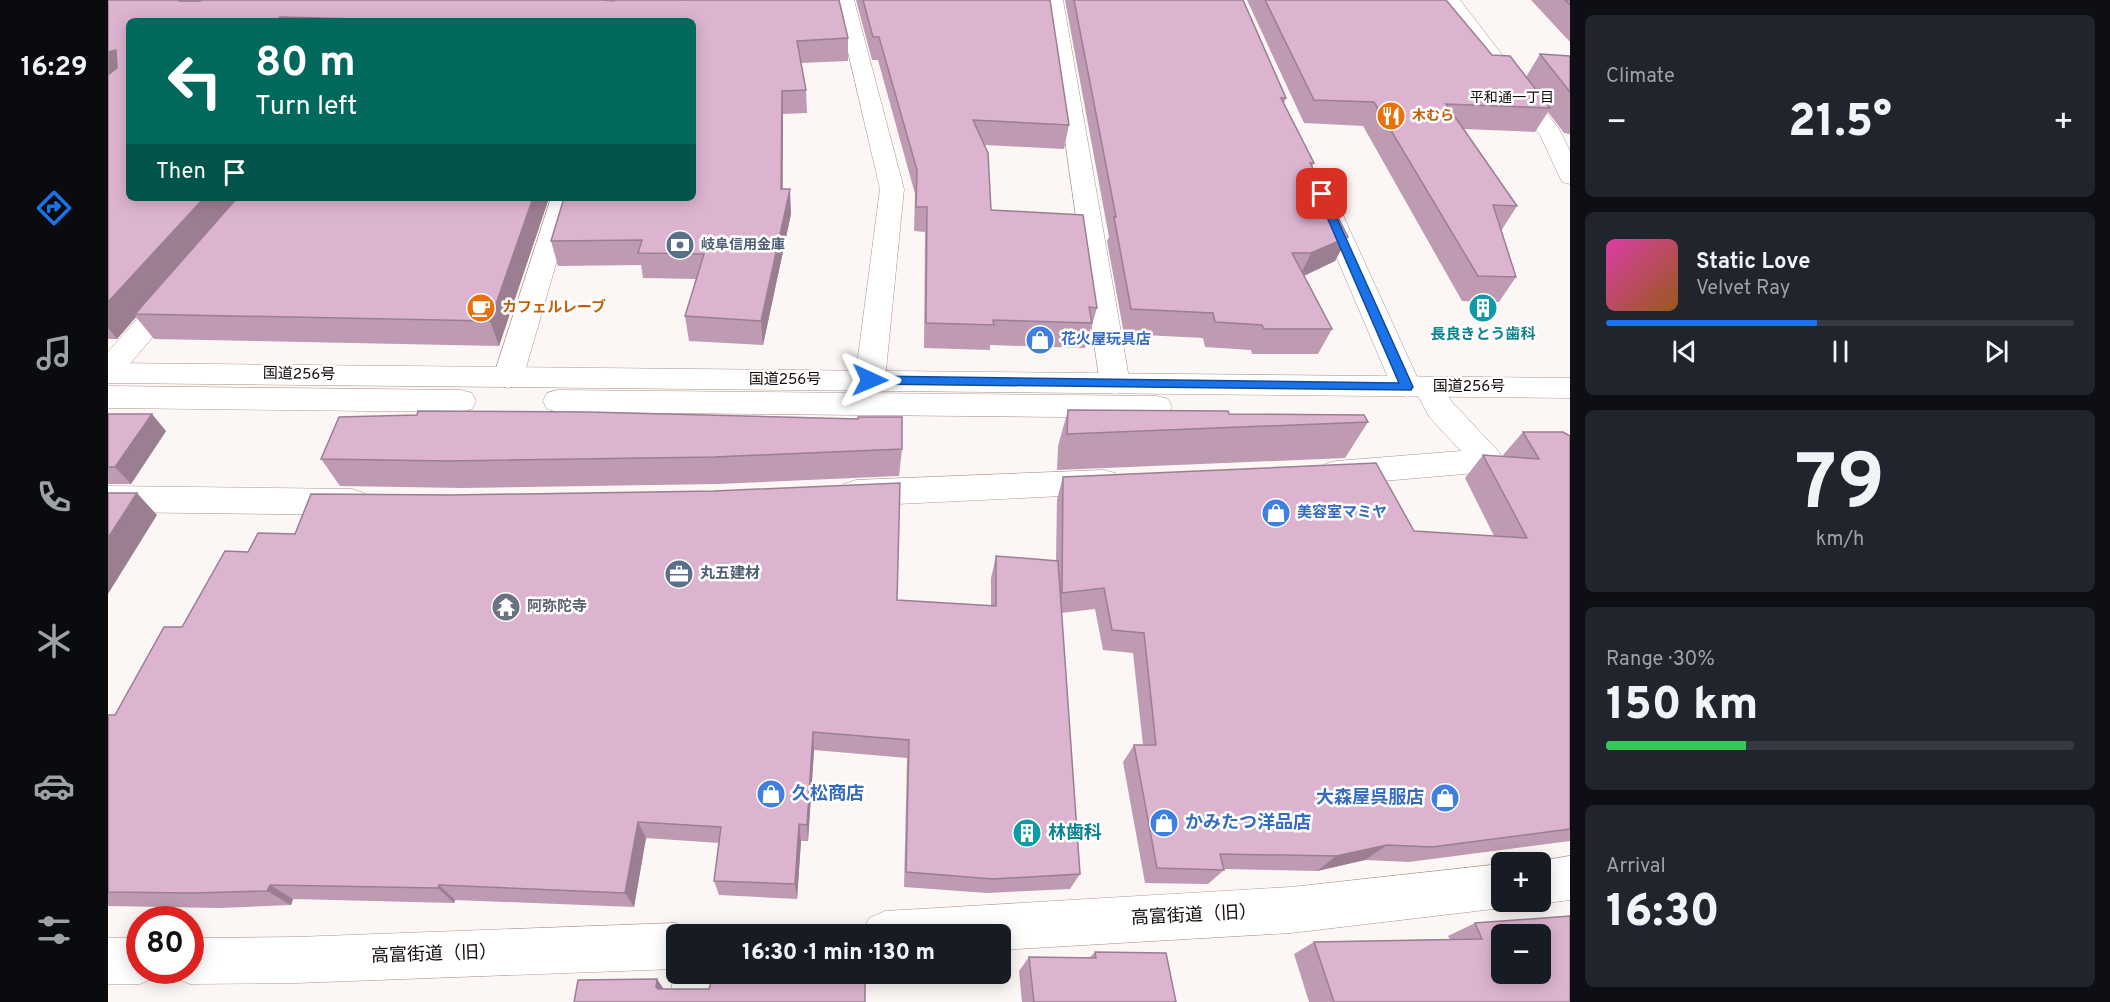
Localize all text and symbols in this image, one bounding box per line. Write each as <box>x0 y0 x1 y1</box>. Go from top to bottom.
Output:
text: 80 m <box>255 38 356 91</box>
icon: left <box>156 42 234 120</box>
text: 16:29 <box>20 51 88 85</box>
text: Climate <box>1606 64 1675 90</box>
text: Turn left <box>255 90 357 124</box>
district label: 平和通一丁目 <box>1470 90 1554 107</box>
text: 21.5° <box>1788 95 1892 152</box>
restaurant icon: 木むら <box>1375 100 1407 132</box>
text: − <box>1606 103 1627 145</box>
text: + <box>2053 103 2074 145</box>
place label: 木むら <box>1412 108 1454 125</box>
icon: arrive <box>218 156 251 189</box>
text: Then <box>156 159 206 186</box>
pin <box>1296 168 1347 219</box>
icon: arrive <box>1305 177 1338 210</box>
icon: directions <box>33 187 75 229</box>
bank icon: 岐阜信用金庫 <box>664 229 696 261</box>
place label: 岐阜信用金庫 <box>701 236 785 254</box>
text: Static Love <box>1696 249 1810 276</box>
text: Velvet Ray <box>1696 276 1790 302</box>
cafe icon: カフェルレーブ <box>465 292 497 324</box>
building icon: 長良きとう歯科 <box>1467 292 1499 324</box>
place label: カフェルレーブ <box>502 298 606 318</box>
shop icon: 花火屋玩具店 <box>1024 324 1056 356</box>
place label: 長良きとう歯科 <box>1430 326 1536 345</box>
place label: 花火屋玩具店 <box>1061 331 1151 350</box>
icon: music <box>33 332 75 374</box>
icon: previous <box>1668 335 1701 368</box>
icon: pause <box>1824 335 1857 368</box>
icon: next <box>1980 335 2013 368</box>
position arrow <box>838 348 902 412</box>
street label: 国道256号 <box>263 365 335 385</box>
street label: 国道256号 <box>749 371 821 390</box>
street label: 国道256号 <box>1433 378 1505 397</box>
text: 79 <box>1795 438 1885 537</box>
icon: phone <box>33 476 75 518</box>
shop icon: 美容室マミヤ <box>1260 497 1292 529</box>
place label: 美容室マミヤ <box>1297 504 1387 523</box>
text: km/h <box>1816 527 1864 553</box>
office icon: 丸五建材 <box>663 558 695 590</box>
place label: 丸五建材 <box>700 564 760 584</box>
temple icon: 阿弥陀寺 <box>490 591 522 623</box>
place label: 阿弥陀寺 <box>527 598 587 617</box>
icon: climate <box>33 620 75 662</box>
text: Range · 30% <box>1606 647 1715 673</box>
text: 150 km <box>1606 678 1758 735</box>
icon: car <box>33 765 75 807</box>
shop icon: 久松商店 <box>755 778 787 810</box>
shop icon: 大森屋呉服店 <box>1429 782 1461 814</box>
place label: 久松商店 <box>792 783 864 806</box>
place label: 大森屋呉服店 <box>1316 787 1424 810</box>
shop icon: かみたつ洋品店 <box>1148 807 1180 839</box>
place label: かみたつ洋品店 <box>1185 812 1311 835</box>
building icon: 林歯科 <box>1011 817 1043 849</box>
place label: 林歯科 <box>1048 822 1102 845</box>
map controls <box>1491 852 1551 984</box>
button: + <box>1491 852 1551 912</box>
text: Arrival <box>1606 854 1666 880</box>
text: 16:30 <box>1606 885 1720 942</box>
street label: 高富街道（旧） <box>1130 901 1258 931</box>
speed limit sign: 80 <box>126 906 204 984</box>
icon: filters <box>33 909 75 951</box>
button: − <box>1491 924 1551 984</box>
text: 16:30 · 1 min · 130 m <box>742 940 935 967</box>
street label: 高富街道（旧） <box>371 941 497 969</box>

